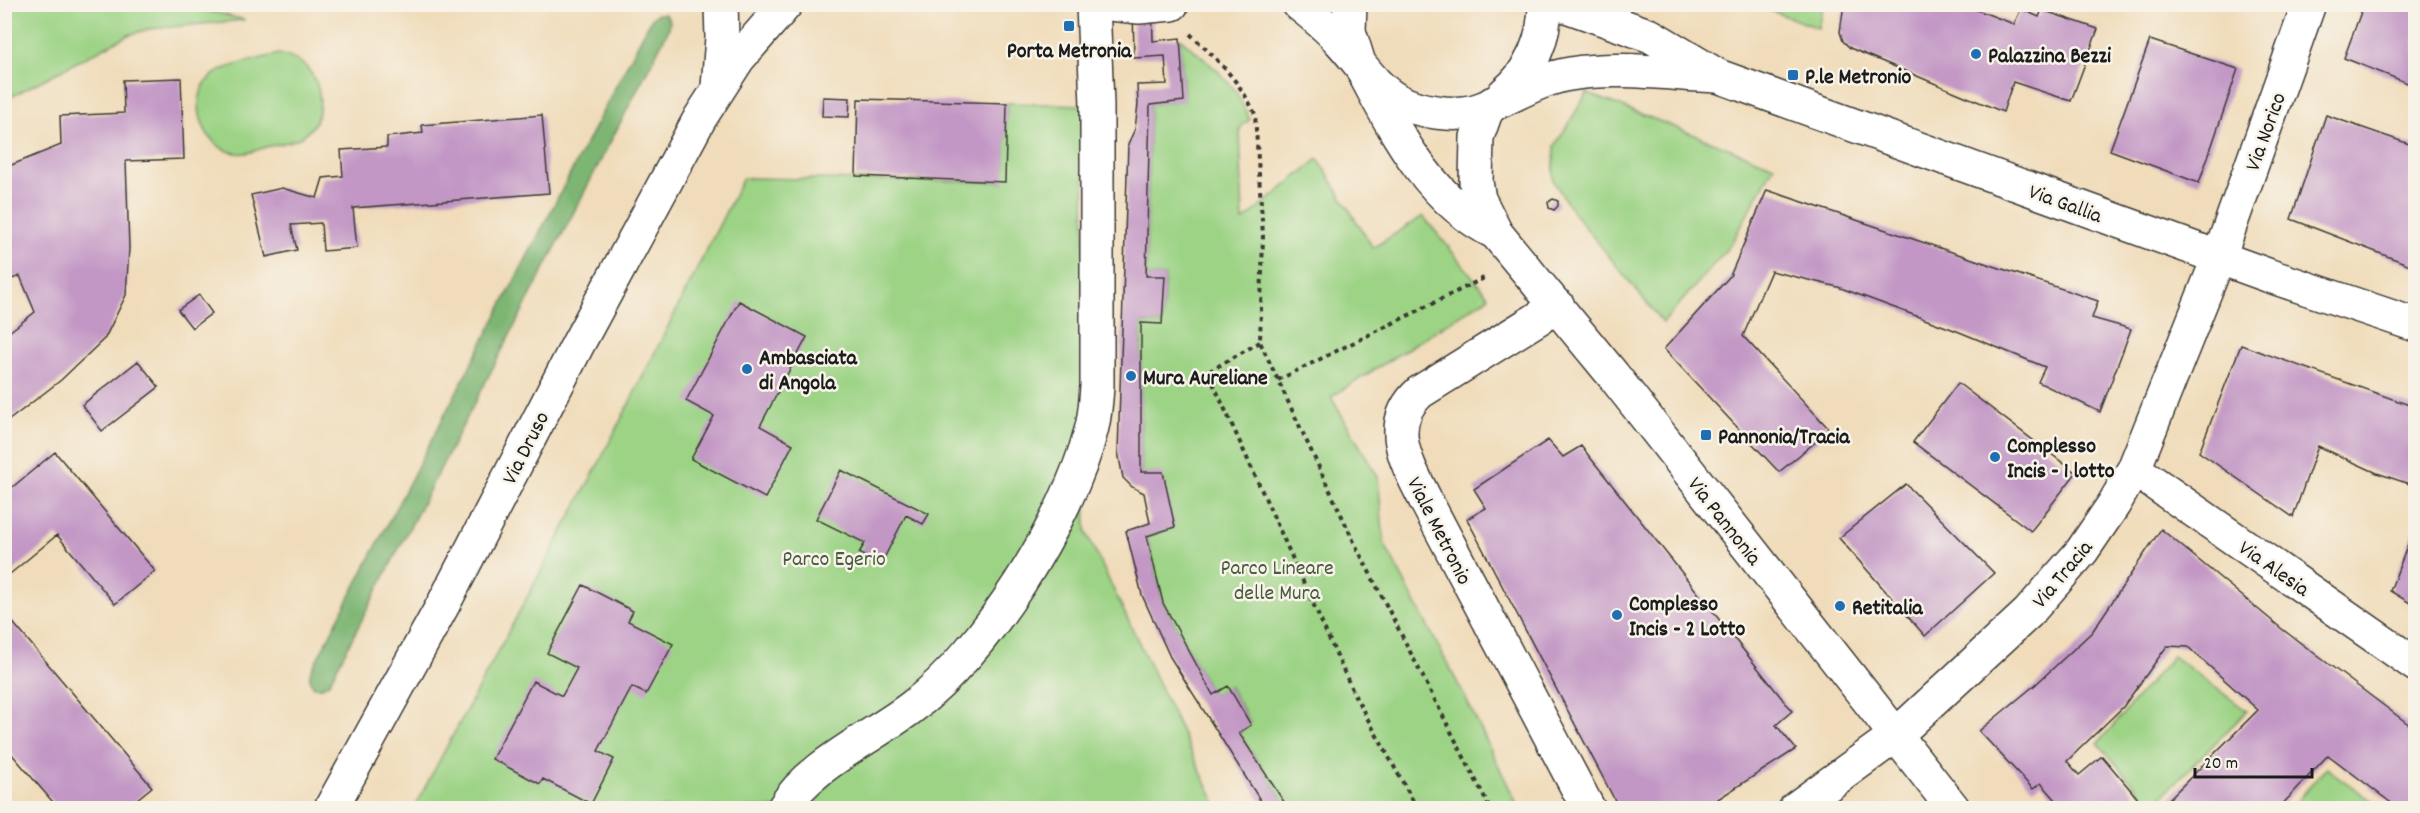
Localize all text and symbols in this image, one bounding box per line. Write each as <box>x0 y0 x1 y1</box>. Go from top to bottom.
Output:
marker: Porta Metronia <box>1062 19 1076 33</box>
place label: Porta Metronia <box>1007 37 1132 68</box>
place label: Palazzina Bezzi <box>1988 42 2111 73</box>
marker: Palazzina Bezzi <box>1969 47 1983 61</box>
place label: P.le Metronio <box>1805 63 1911 94</box>
marker: P.le Metronio <box>1786 68 1800 82</box>
street label: Via Norico <box>2239 89 2296 176</box>
street label: Via Gallia <box>2024 178 2107 233</box>
place label: Ambasciata di Angola <box>759 344 858 400</box>
marker: Ambasciata di Angola <box>740 362 754 376</box>
place label: Mura Aureliane <box>1143 364 1268 395</box>
marker: Mura Aureliane <box>1124 369 1138 383</box>
street label: Via Druso <box>496 407 559 490</box>
place label: Pannonia/Tracia <box>1718 423 1850 454</box>
marker: Pannonia/Tracia <box>1699 428 1713 442</box>
place label: Complesso Incis - 1 lotto <box>2007 432 2115 488</box>
marker: Complesso Incis - 1 lotto <box>1988 450 2002 464</box>
street label: Via Pannonia <box>1679 471 1768 574</box>
street label: Viale Metronio <box>1397 472 1478 591</box>
street label: Via Tracia <box>2026 534 2102 616</box>
street label: Via Alesia <box>2231 534 2315 606</box>
park label: Parco Egerio <box>782 545 886 576</box>
park label: Parco Lineare delle Mura <box>1220 554 1334 610</box>
place label: Complesso Incis - 2 Lotto <box>1629 590 1745 646</box>
place label: Retitalia <box>1852 594 1923 625</box>
marker: Retitalia <box>1833 599 1847 613</box>
marker: Complesso Incis - 2 Lotto <box>1610 608 1624 622</box>
scale bar <box>2195 741 2312 779</box>
text: 20 m <box>2204 752 2238 777</box>

